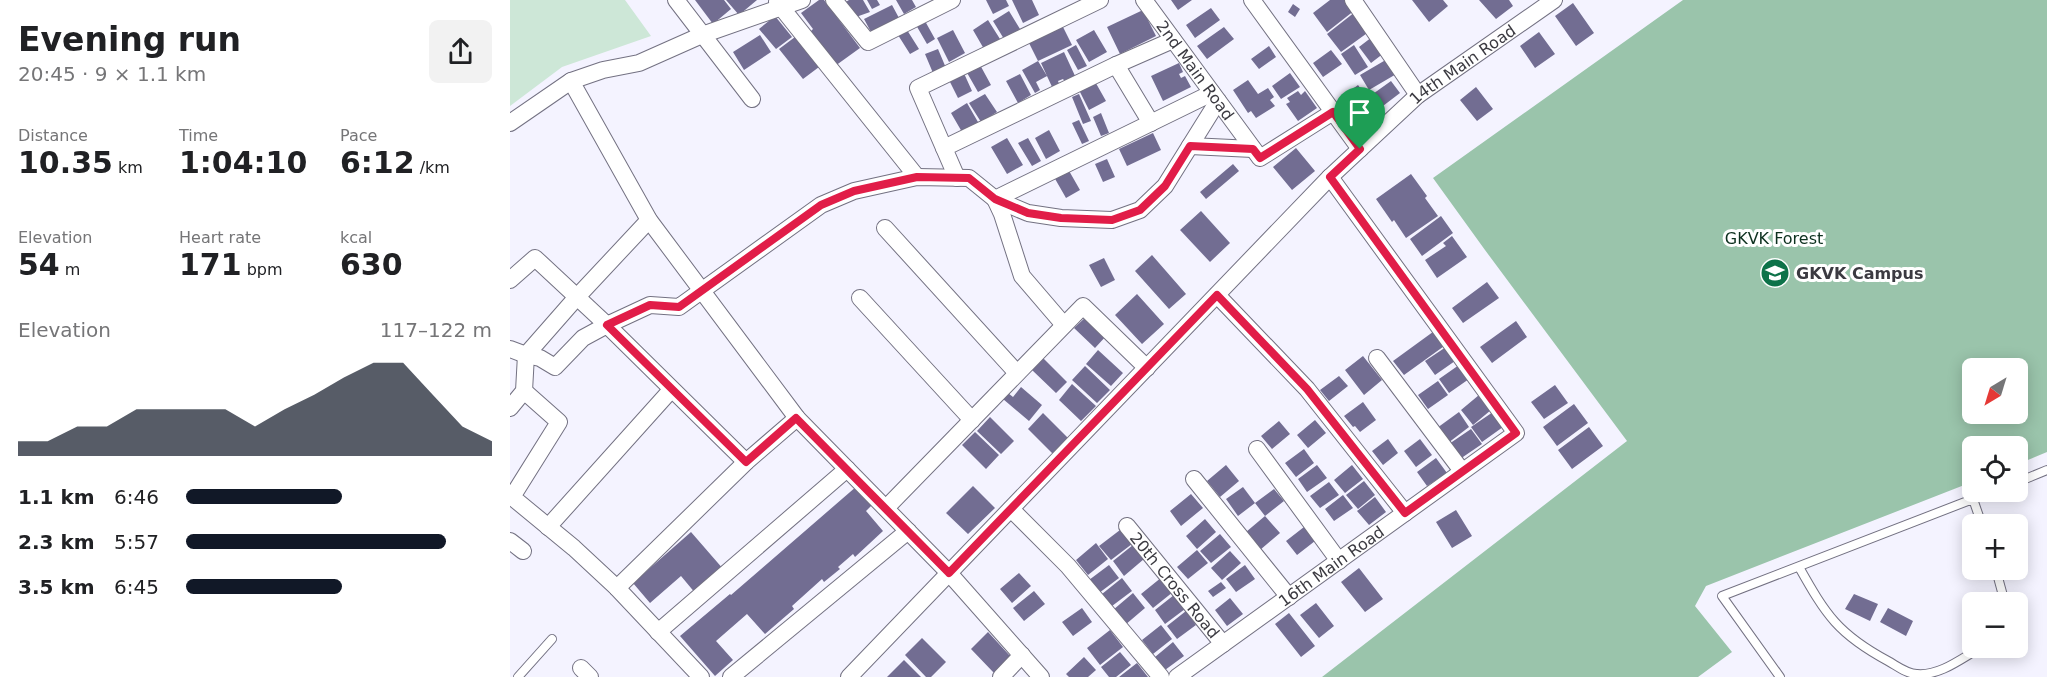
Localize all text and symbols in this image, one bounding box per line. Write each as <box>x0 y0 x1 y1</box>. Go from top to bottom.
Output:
street label: 2nd Main Road <box>1152 17 1238 124</box>
text: Evening run <box>18 20 241 59</box>
button: share <box>429 20 492 83</box>
street label: 14th Main Road <box>1405 21 1519 108</box>
text: 20:45 · 9 × 1.1 km <box>18 62 206 86</box>
pin <box>1334 87 1385 149</box>
icon: arrive <box>1343 96 1376 129</box>
text: Distance <box>18 126 88 145</box>
text: Time <box>179 126 218 145</box>
text: Pace <box>340 126 377 145</box>
text: 10.35 <box>18 145 113 180</box>
text: 1:04:10 <box>179 145 307 180</box>
text: 6:12 <box>340 145 415 180</box>
text: km <box>113 158 143 177</box>
text: /km <box>415 158 450 177</box>
text: Elevation <box>18 228 92 247</box>
text: Heart rate <box>179 228 261 247</box>
text: kcal <box>340 228 372 247</box>
park label: GKVK Forest <box>1725 229 1823 248</box>
text: 54 <box>18 247 60 282</box>
text: 171 <box>179 247 242 282</box>
text: 630 <box>340 247 403 282</box>
school or university icon: GKVK Campus <box>1759 257 1791 289</box>
text: m <box>60 260 80 279</box>
text: bpm <box>242 260 283 279</box>
place label: GKVK Campus <box>1796 264 1923 283</box>
text: Elevation <box>18 318 111 342</box>
text: 117–122 m <box>380 318 492 342</box>
north arrow <box>1962 358 2028 424</box>
map controls <box>1962 358 2028 658</box>
button: locate <box>1962 436 2028 502</box>
text: 1.1 km <box>18 485 95 509</box>
text: 6:46 <box>114 485 159 509</box>
button: + <box>1962 514 2028 580</box>
street label: 16th Main Road <box>1275 522 1388 611</box>
street label: 20th Cross Road <box>1126 528 1223 642</box>
text: 2.3 km <box>18 530 95 554</box>
text: 5:57 <box>114 530 159 554</box>
text: 3.5 km <box>18 575 95 599</box>
text: 6:45 <box>114 575 159 599</box>
button: − <box>1962 592 2028 658</box>

